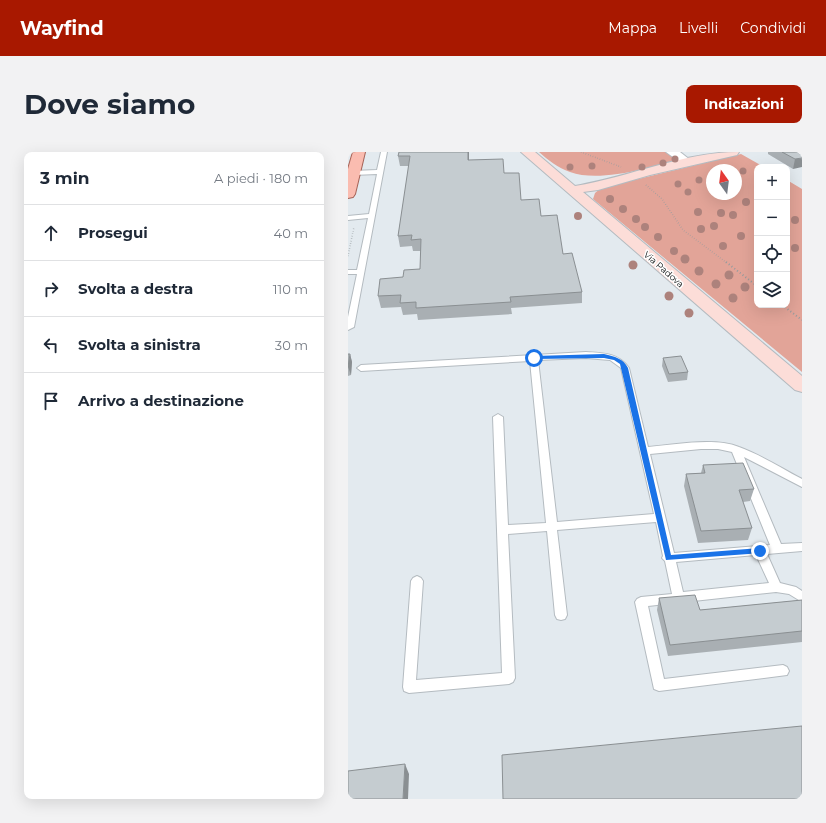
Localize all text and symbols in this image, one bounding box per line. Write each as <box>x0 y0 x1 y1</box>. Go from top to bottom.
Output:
text: Wayfind <box>20 17 104 40</box>
text: Mappa <box>608 19 657 37</box>
text: Livelli <box>679 19 718 37</box>
text: Condividi <box>740 19 806 37</box>
button: Indicazioni <box>686 85 802 123</box>
text: Dove siamo <box>24 87 195 121</box>
north arrow <box>706 164 742 200</box>
map controls <box>754 164 790 308</box>
button: + <box>754 164 790 200</box>
text: 3 min <box>40 168 90 188</box>
text: A piedi · 180 m <box>214 170 308 186</box>
button: − <box>754 200 790 236</box>
icon: ahead <box>40 222 62 244</box>
text: Prosegui <box>78 223 148 242</box>
text: 40 m <box>274 225 308 241</box>
button: locate <box>754 236 790 272</box>
street label: Via Padova <box>642 249 686 289</box>
button: layers <box>754 272 790 308</box>
icon: right <box>40 278 62 300</box>
text: Svolta a destra <box>78 279 193 298</box>
text: 110 m <box>273 281 308 297</box>
icon: left <box>40 334 62 356</box>
text: Svolta a sinistra <box>78 335 201 354</box>
text: 30 m <box>275 337 308 353</box>
route start <box>525 349 543 367</box>
icon: arrive <box>40 390 62 412</box>
text: Arrivo a destinazione <box>78 391 244 410</box>
route end <box>751 542 769 560</box>

